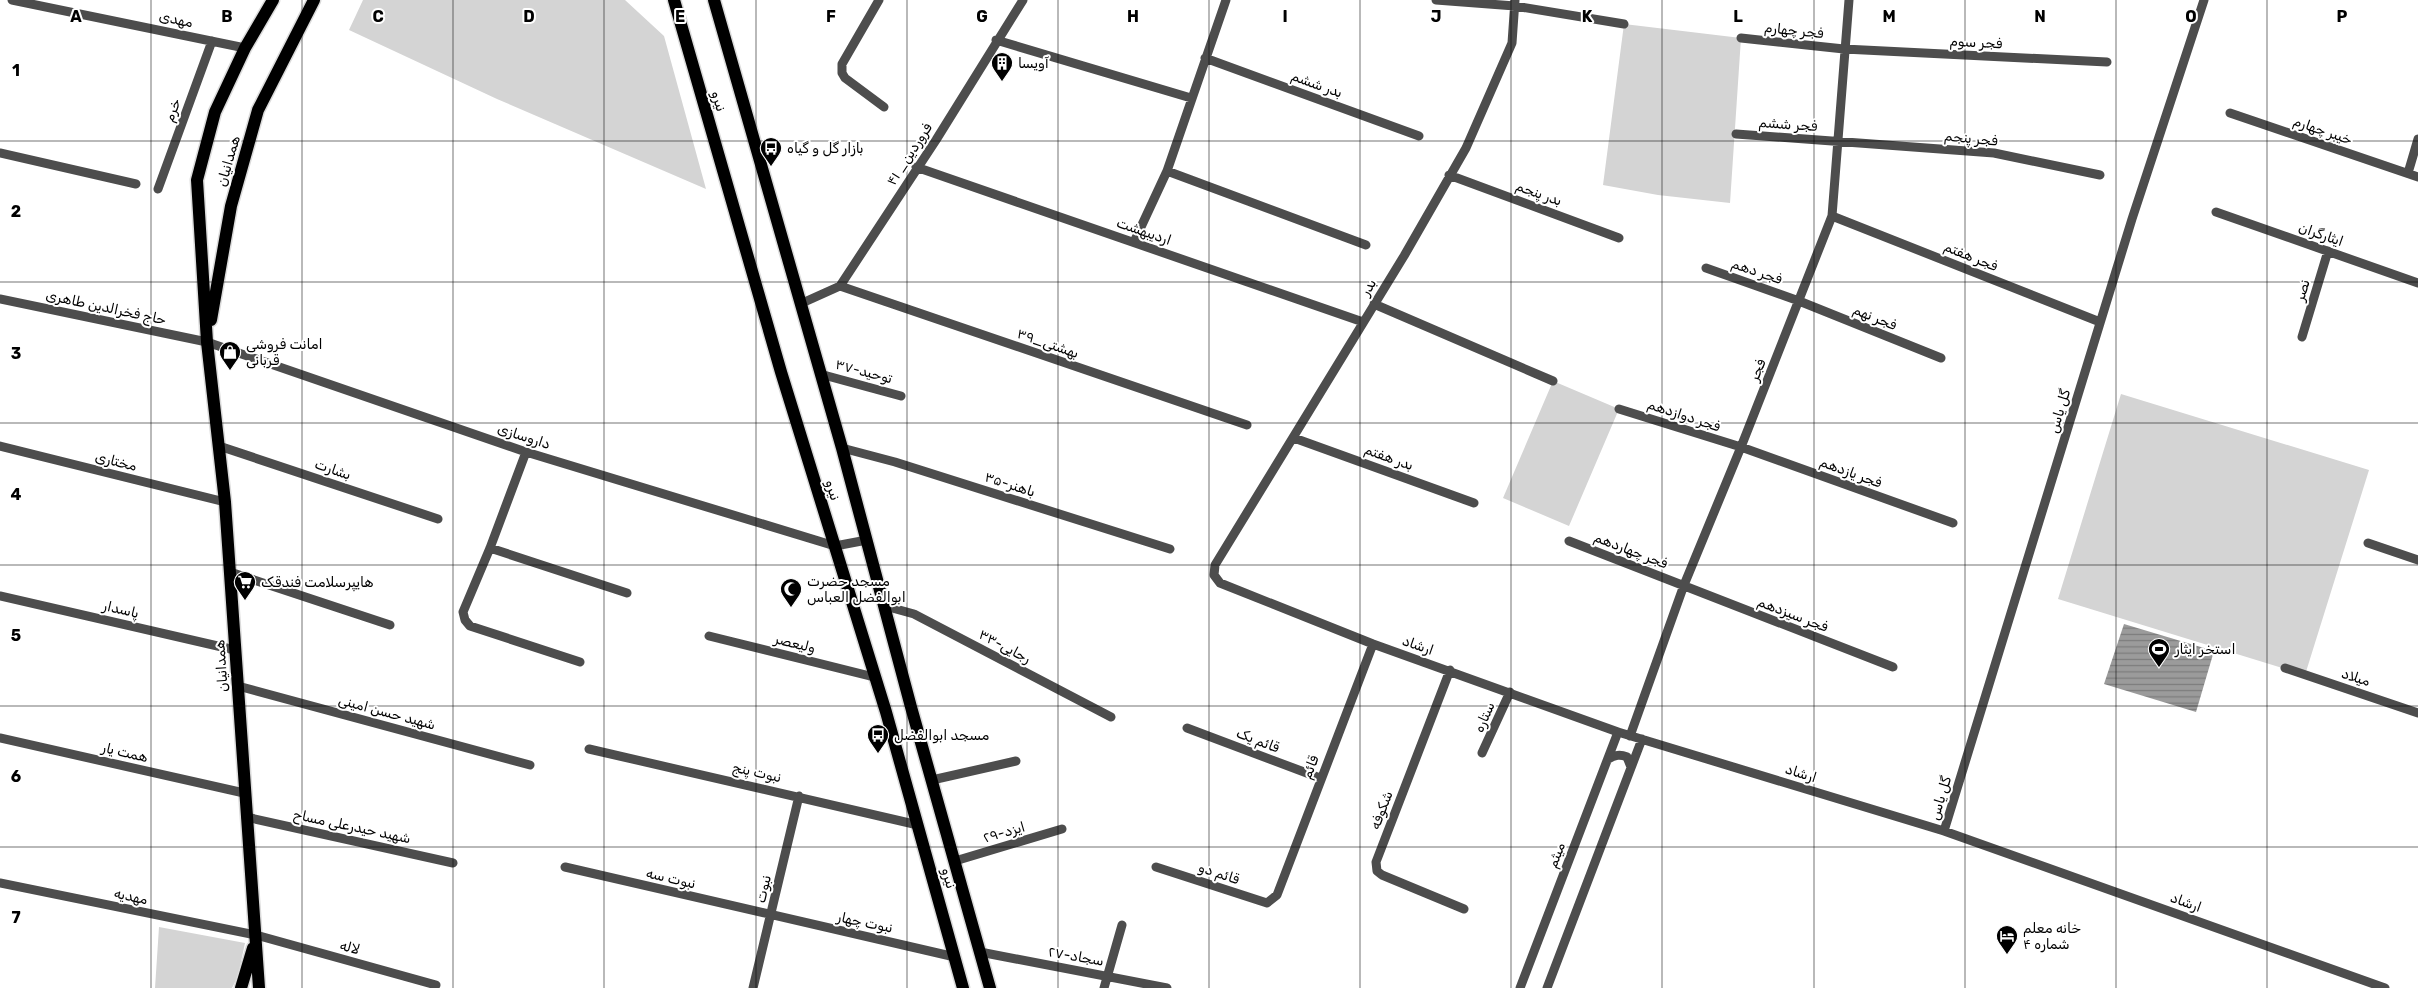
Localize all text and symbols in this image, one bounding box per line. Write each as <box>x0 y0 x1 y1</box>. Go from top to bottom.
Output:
text: A <box>70 7 82 26</box>
text: B <box>221 7 233 26</box>
text: C <box>372 7 384 26</box>
text: D <box>523 7 535 26</box>
text: E <box>675 7 685 26</box>
text: F <box>826 7 836 26</box>
text: G <box>976 7 988 26</box>
text: H <box>1127 7 1139 26</box>
text: I <box>1282 7 1288 26</box>
text: J <box>1431 7 1441 26</box>
text: K <box>1582 7 1593 26</box>
text: L <box>1733 7 1743 26</box>
text: M <box>1882 7 1896 26</box>
text: N <box>2034 7 2046 26</box>
text: O <box>2185 7 2197 26</box>
text: P <box>2337 7 2348 26</box>
street label: مهدی <box>157 8 195 31</box>
street label: فجر چهارم <box>1763 19 1825 43</box>
street label: فجر سوم <box>1949 33 2003 53</box>
building icon: آویسا <box>990 51 1014 82</box>
place label: آویسا <box>1018 55 1049 72</box>
text: 1 <box>12 61 20 80</box>
street label: بدر ششم <box>1289 67 1345 102</box>
street label: نیرو <box>707 89 730 113</box>
street label: خرم <box>160 96 186 125</box>
street label: خیبر چهارم <box>2291 112 2355 149</box>
street label: فجر ششم <box>1758 114 1818 135</box>
street label: ۴۱ _فروردین <box>883 120 936 189</box>
street label: فجر پنجم <box>1943 127 1999 151</box>
street label: همدانیان <box>213 134 244 189</box>
bus stop icon: بازار گل و گیاه <box>759 136 783 167</box>
place label: بازار گل و گیاه <box>787 140 864 157</box>
street label: بدر پنجم <box>1513 177 1564 211</box>
text: 2 <box>11 202 21 221</box>
street label: اردیبهشت <box>1114 214 1173 249</box>
street label: ایثارگران <box>2296 219 2346 250</box>
street label: فجر هفتم <box>1941 238 2001 275</box>
street label: فجر دهم <box>1729 255 1785 288</box>
street label: بدر <box>1356 276 1380 300</box>
street label: نصر <box>2291 277 2314 304</box>
street label: حاج فخرالدین طاهری <box>44 286 168 331</box>
street label: فجر نهم <box>1850 301 1900 334</box>
street label: ۳۹_بهشتی <box>1015 325 1081 362</box>
place label: امانت فروشی قربانی <box>246 336 323 369</box>
shop icon: امانت فروشی قربانی <box>218 340 242 371</box>
text: 3 <box>11 344 21 363</box>
street label: ۳۷-توحید <box>833 356 894 387</box>
street label: فجر <box>1745 356 1770 385</box>
street label: گل یاس <box>2045 387 2074 435</box>
street label: فجر دوازدهم <box>1645 396 1723 435</box>
street label: داروسازی <box>495 420 553 453</box>
street label: بدر هفتم <box>1362 441 1416 474</box>
street label: مختاری <box>93 448 139 475</box>
street label: فجر یازدهم <box>1817 453 1885 492</box>
street label: بشارت <box>312 455 353 484</box>
street label: ۳۵-باهنر <box>982 468 1037 501</box>
street label: نیرو <box>821 478 844 503</box>
text: 4 <box>11 485 22 504</box>
street label: فجر چهاردهم <box>1592 529 1670 572</box>
supermarket icon: هایپرسلامت فندقک <box>233 570 257 601</box>
place label: مسجد حضرت ابوالفضل العباس <box>807 573 906 606</box>
place label: هایپرسلامت فندقک <box>261 574 374 592</box>
mosque icon: مسجد حضرت ابوالفضل العباس <box>779 577 803 608</box>
street label: فجر سیزدهم <box>1755 593 1831 636</box>
street label: پاسدار <box>100 597 141 623</box>
text: 5 <box>11 626 21 645</box>
street label: ۳۳-رجایی <box>976 626 1034 667</box>
street label: ولیعصر <box>772 630 817 657</box>
street label: ارشاد <box>1400 632 1436 659</box>
sports icon: استخر ایثار <box>2147 637 2171 668</box>
street label: همدانیان <box>211 639 232 693</box>
place label: استخر ایثار <box>2174 641 2235 658</box>
street label: میلاد <box>2339 665 2373 690</box>
street label: شهید حسن امینی <box>336 691 437 734</box>
street label: ستاره <box>1470 699 1499 735</box>
bus stop icon: مسجد ابوالفضل <box>866 723 890 754</box>
street label: قائم یک <box>1234 724 1282 757</box>
place label: مسجد ابوالفضل <box>894 727 989 744</box>
street label: همت یار <box>99 739 150 766</box>
street label: قائم <box>1298 753 1323 781</box>
street label: نبوت پنج <box>730 759 783 788</box>
street label: ارشاد <box>1783 761 1819 786</box>
text: 6 <box>11 767 21 786</box>
street label: گل یاس <box>1926 774 1955 822</box>
street label: شکوفه <box>1366 788 1397 832</box>
street label: شهید حیدرعلی مساح <box>291 806 412 849</box>
street label: ۲۹-ایزد <box>981 818 1027 847</box>
street label: میثم <box>1544 840 1569 870</box>
street label: قائم دو <box>1196 859 1242 888</box>
street label: نبوت سه <box>644 865 697 892</box>
street label: نیرو <box>938 866 959 890</box>
street label: نبوت <box>752 873 775 905</box>
street label: مهدیه <box>112 885 150 908</box>
street label: ارشاد <box>2168 889 2204 916</box>
text: 7 <box>11 908 21 927</box>
street label: نبوت چهار <box>834 908 894 937</box>
place label: خانه معلم شماره ۴ <box>2023 920 2081 953</box>
hotel icon: خانه معلم شماره ۴ <box>1995 924 2019 955</box>
street label: لاله <box>338 937 362 958</box>
street label: ۲۷-سجاد <box>1047 943 1105 970</box>

